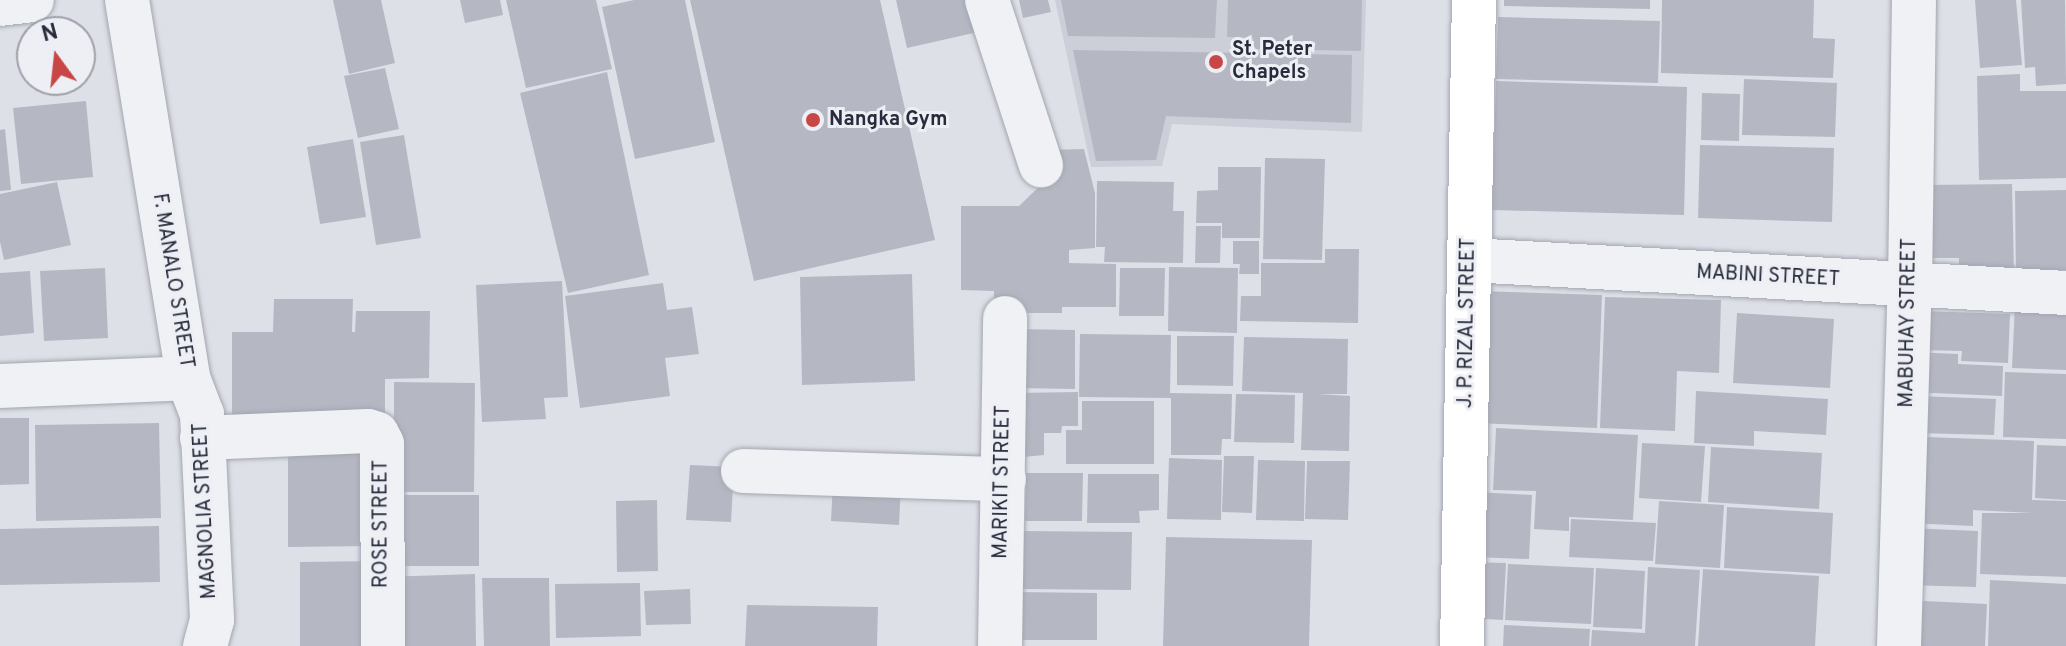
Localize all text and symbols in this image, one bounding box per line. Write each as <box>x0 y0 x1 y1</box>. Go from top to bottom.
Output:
north arrow <box>16 16 96 96</box>
text: N <box>39 19 61 49</box>
place label: St. Peter Chapels <box>1232 38 1312 85</box>
marker: St. Peter Chapels <box>1207 53 1225 71</box>
place label: Nangka Gym <box>829 108 947 132</box>
marker: Nangka Gym <box>804 111 822 129</box>
street label: F. MANALO STREET <box>146 192 198 370</box>
street label: J. P. RIZAL STREET <box>1455 237 1481 409</box>
street label: MABUHAY STREET <box>1896 238 1922 408</box>
street label: MABINI STREET <box>1696 261 1840 293</box>
street label: MARIKIT STREET <box>990 404 1016 560</box>
street label: MAGNOLIA STREET <box>189 422 223 600</box>
street label: ROSE STREET <box>370 460 394 588</box>

